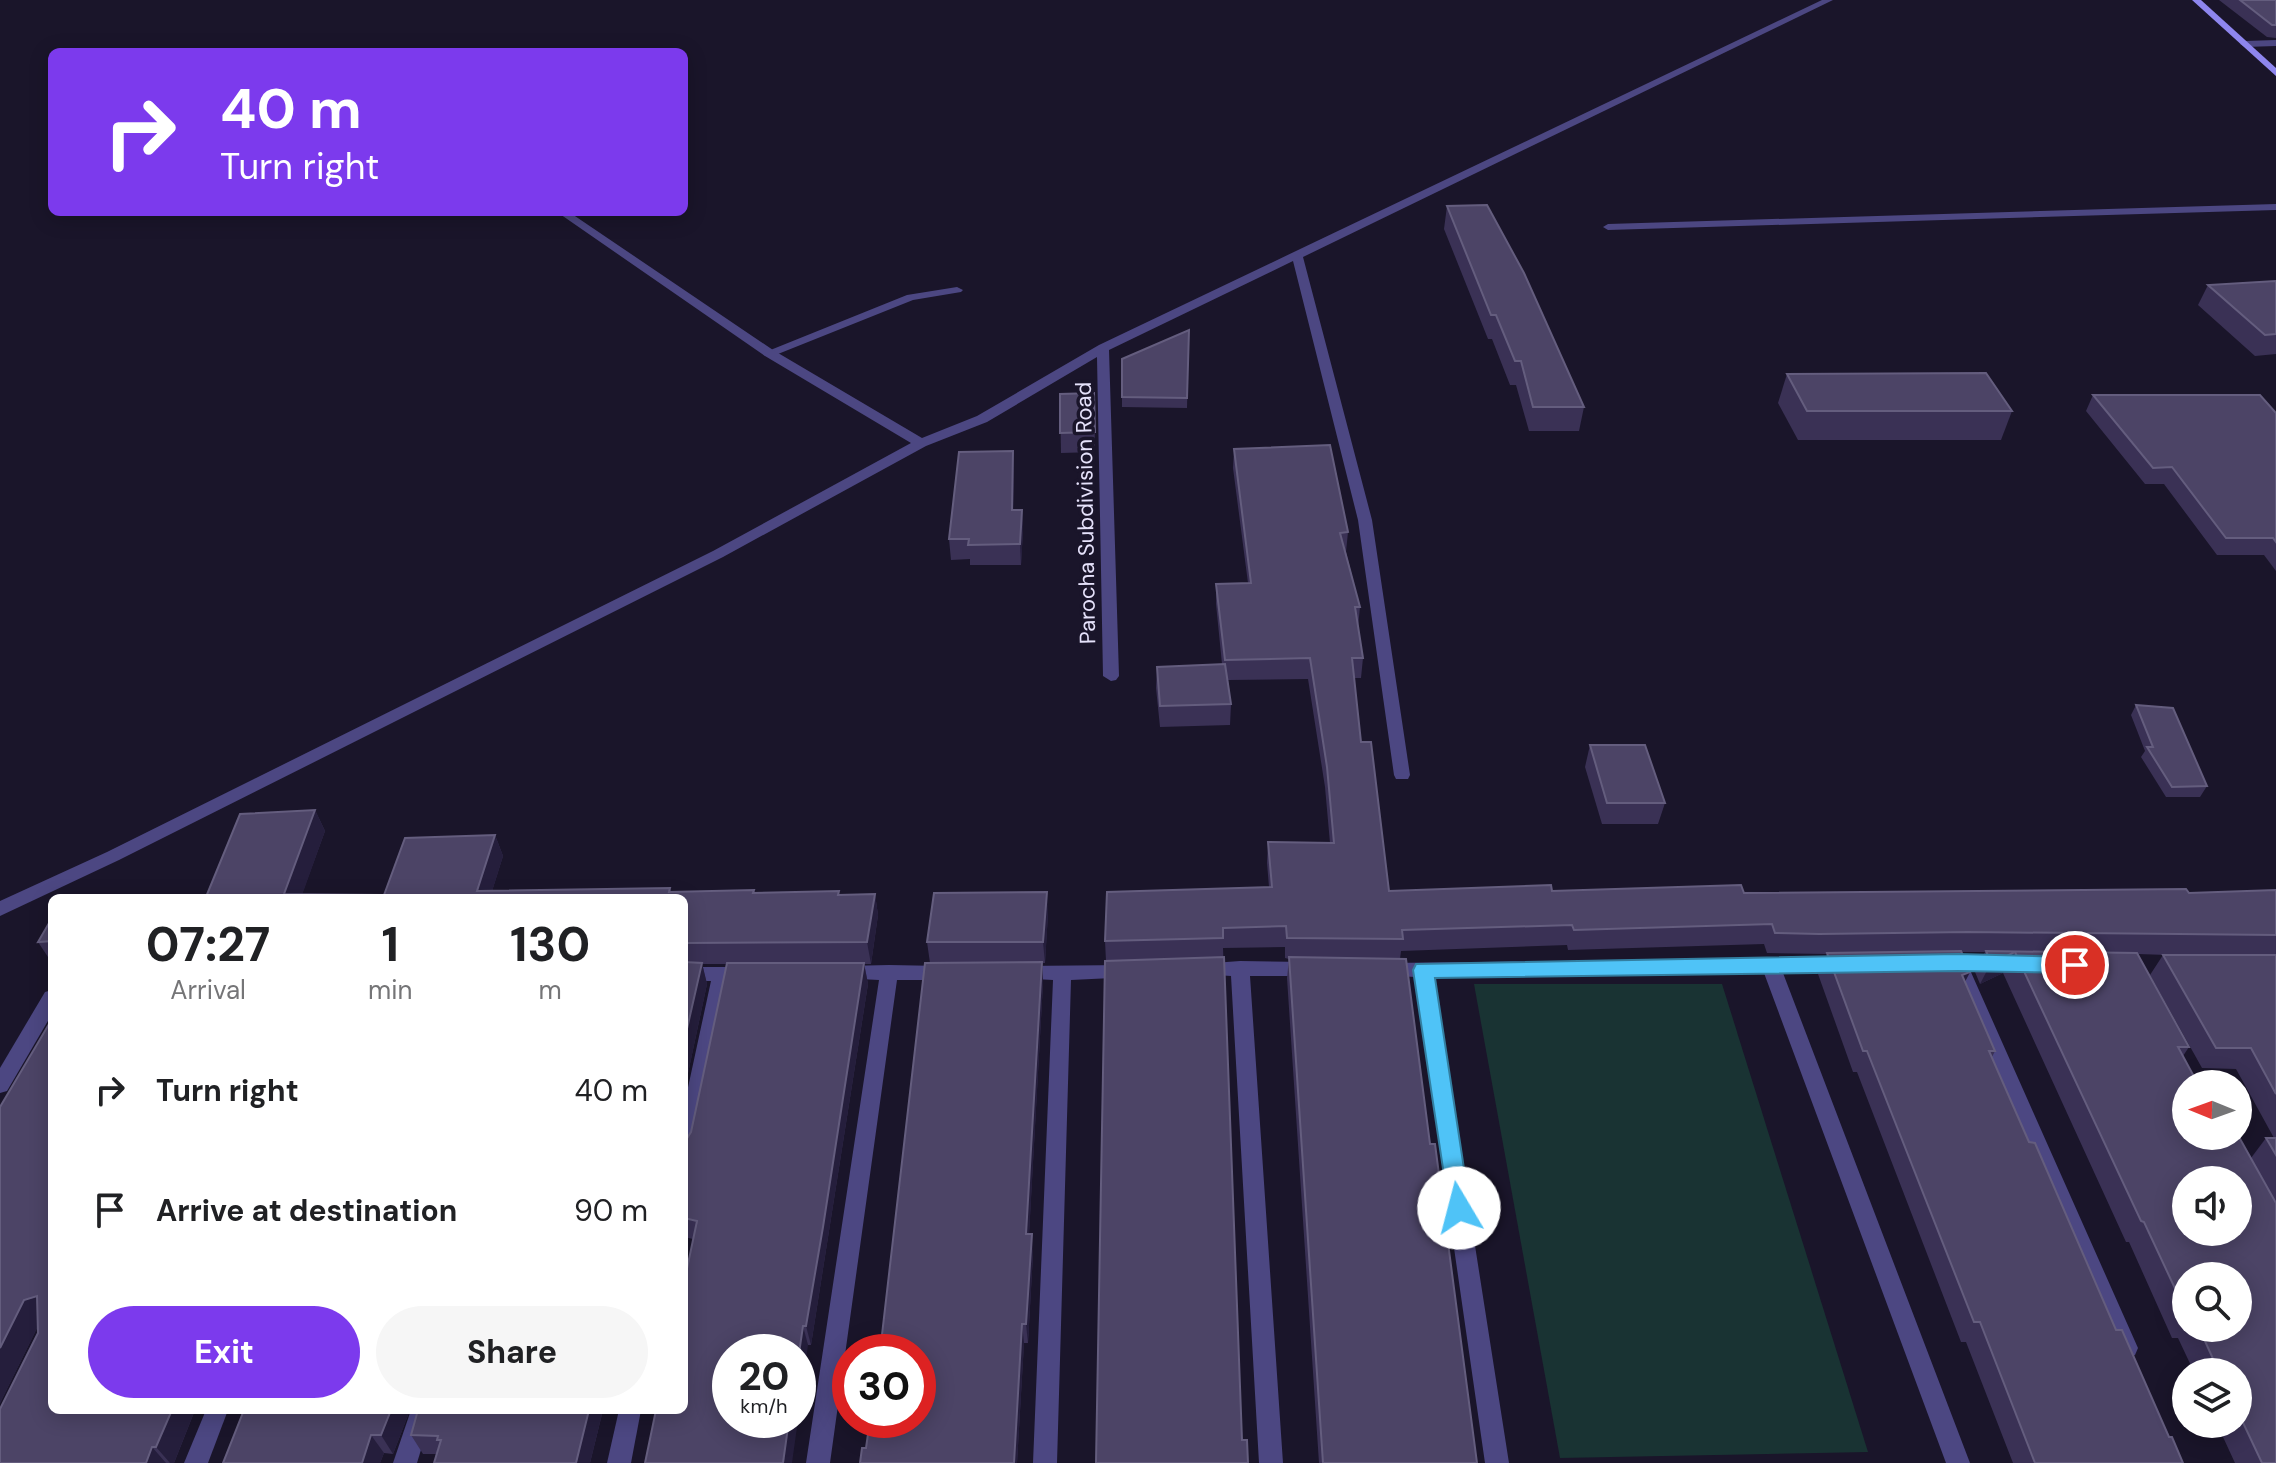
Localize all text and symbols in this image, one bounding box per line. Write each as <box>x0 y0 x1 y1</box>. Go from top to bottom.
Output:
text: 40 m <box>220 72 362 145</box>
icon: right <box>88 80 192 184</box>
text: Turn right <box>220 143 379 190</box>
street label: Parocha Subdivision Road <box>1069 382 1102 644</box>
text: 07:27 <box>146 913 270 976</box>
text: 1 <box>381 913 399 976</box>
text: 130 <box>510 913 590 976</box>
pin <box>2041 931 2109 999</box>
icon: arrive <box>2053 943 2097 987</box>
text: Arrival <box>170 973 246 1007</box>
text: min <box>368 973 412 1007</box>
text: m <box>539 973 562 1007</box>
icon: right <box>88 1068 132 1112</box>
north arrow <box>2172 1070 2252 1150</box>
map controls <box>2172 1070 2252 1438</box>
text: Turn right <box>156 1071 299 1110</box>
text: 40 m <box>575 1071 648 1110</box>
position arrow <box>1417 1166 1501 1250</box>
button: sound <box>2172 1166 2252 1246</box>
icon: arrive <box>88 1188 132 1232</box>
text: Arrive at destination <box>156 1191 457 1230</box>
text: 90 m <box>574 1191 648 1230</box>
button: search <box>2172 1262 2252 1342</box>
button: Exit <box>88 1306 360 1398</box>
button: Share <box>376 1306 648 1398</box>
speed limit sign: 30 <box>832 1334 936 1438</box>
text: 20 <box>738 1350 790 1402</box>
button: layers <box>2172 1358 2252 1438</box>
text: km/h <box>740 1393 788 1419</box>

